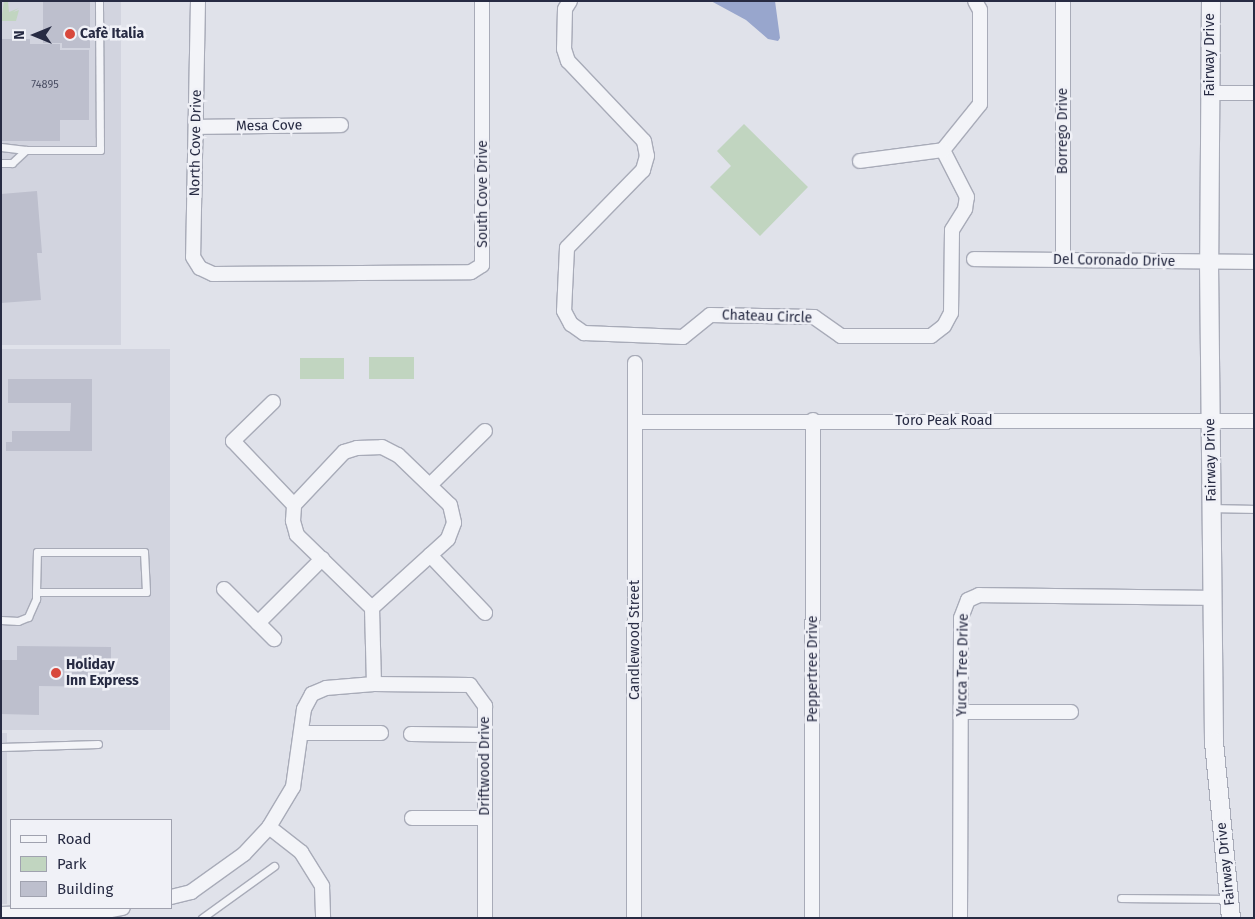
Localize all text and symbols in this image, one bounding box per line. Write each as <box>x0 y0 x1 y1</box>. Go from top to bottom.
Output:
north arrow <box>10 10 60 60</box>
street label: Fairway Drive <box>1202 13 1218 97</box>
place label: Cafè Italia <box>80 26 144 42</box>
marker: Cafè Italia <box>64 28 76 40</box>
text: N <box>11 30 28 40</box>
house number: 74895 <box>31 78 59 92</box>
street label: Borrego Drive <box>1055 88 1071 174</box>
street label: North Cove Drive <box>187 89 205 197</box>
street label: Mesa Cove <box>236 117 302 135</box>
street label: South Cove Drive <box>475 140 491 248</box>
street label: Del Coronado Drive <box>1053 252 1175 270</box>
street label: Chateau Circle <box>722 307 812 327</box>
street label: Toro Peak Road <box>895 413 993 429</box>
street label: Fairway Drive <box>1202 418 1220 502</box>
street label: Candlewood Street <box>627 580 643 700</box>
street label: Yucca Tree Drive <box>954 613 972 717</box>
street label: Peppertree Drive <box>805 616 821 722</box>
place label: Holiday Inn Express <box>66 657 139 690</box>
marker: Holiday Inn Express <box>50 667 62 679</box>
street label: Driftwood Drive <box>477 716 493 816</box>
legend <box>10 819 172 909</box>
street label: Fairway Drive <box>1213 821 1239 907</box>
text: Road <box>57 830 92 848</box>
text: Park <box>57 855 87 873</box>
text: Building <box>57 880 113 898</box>

